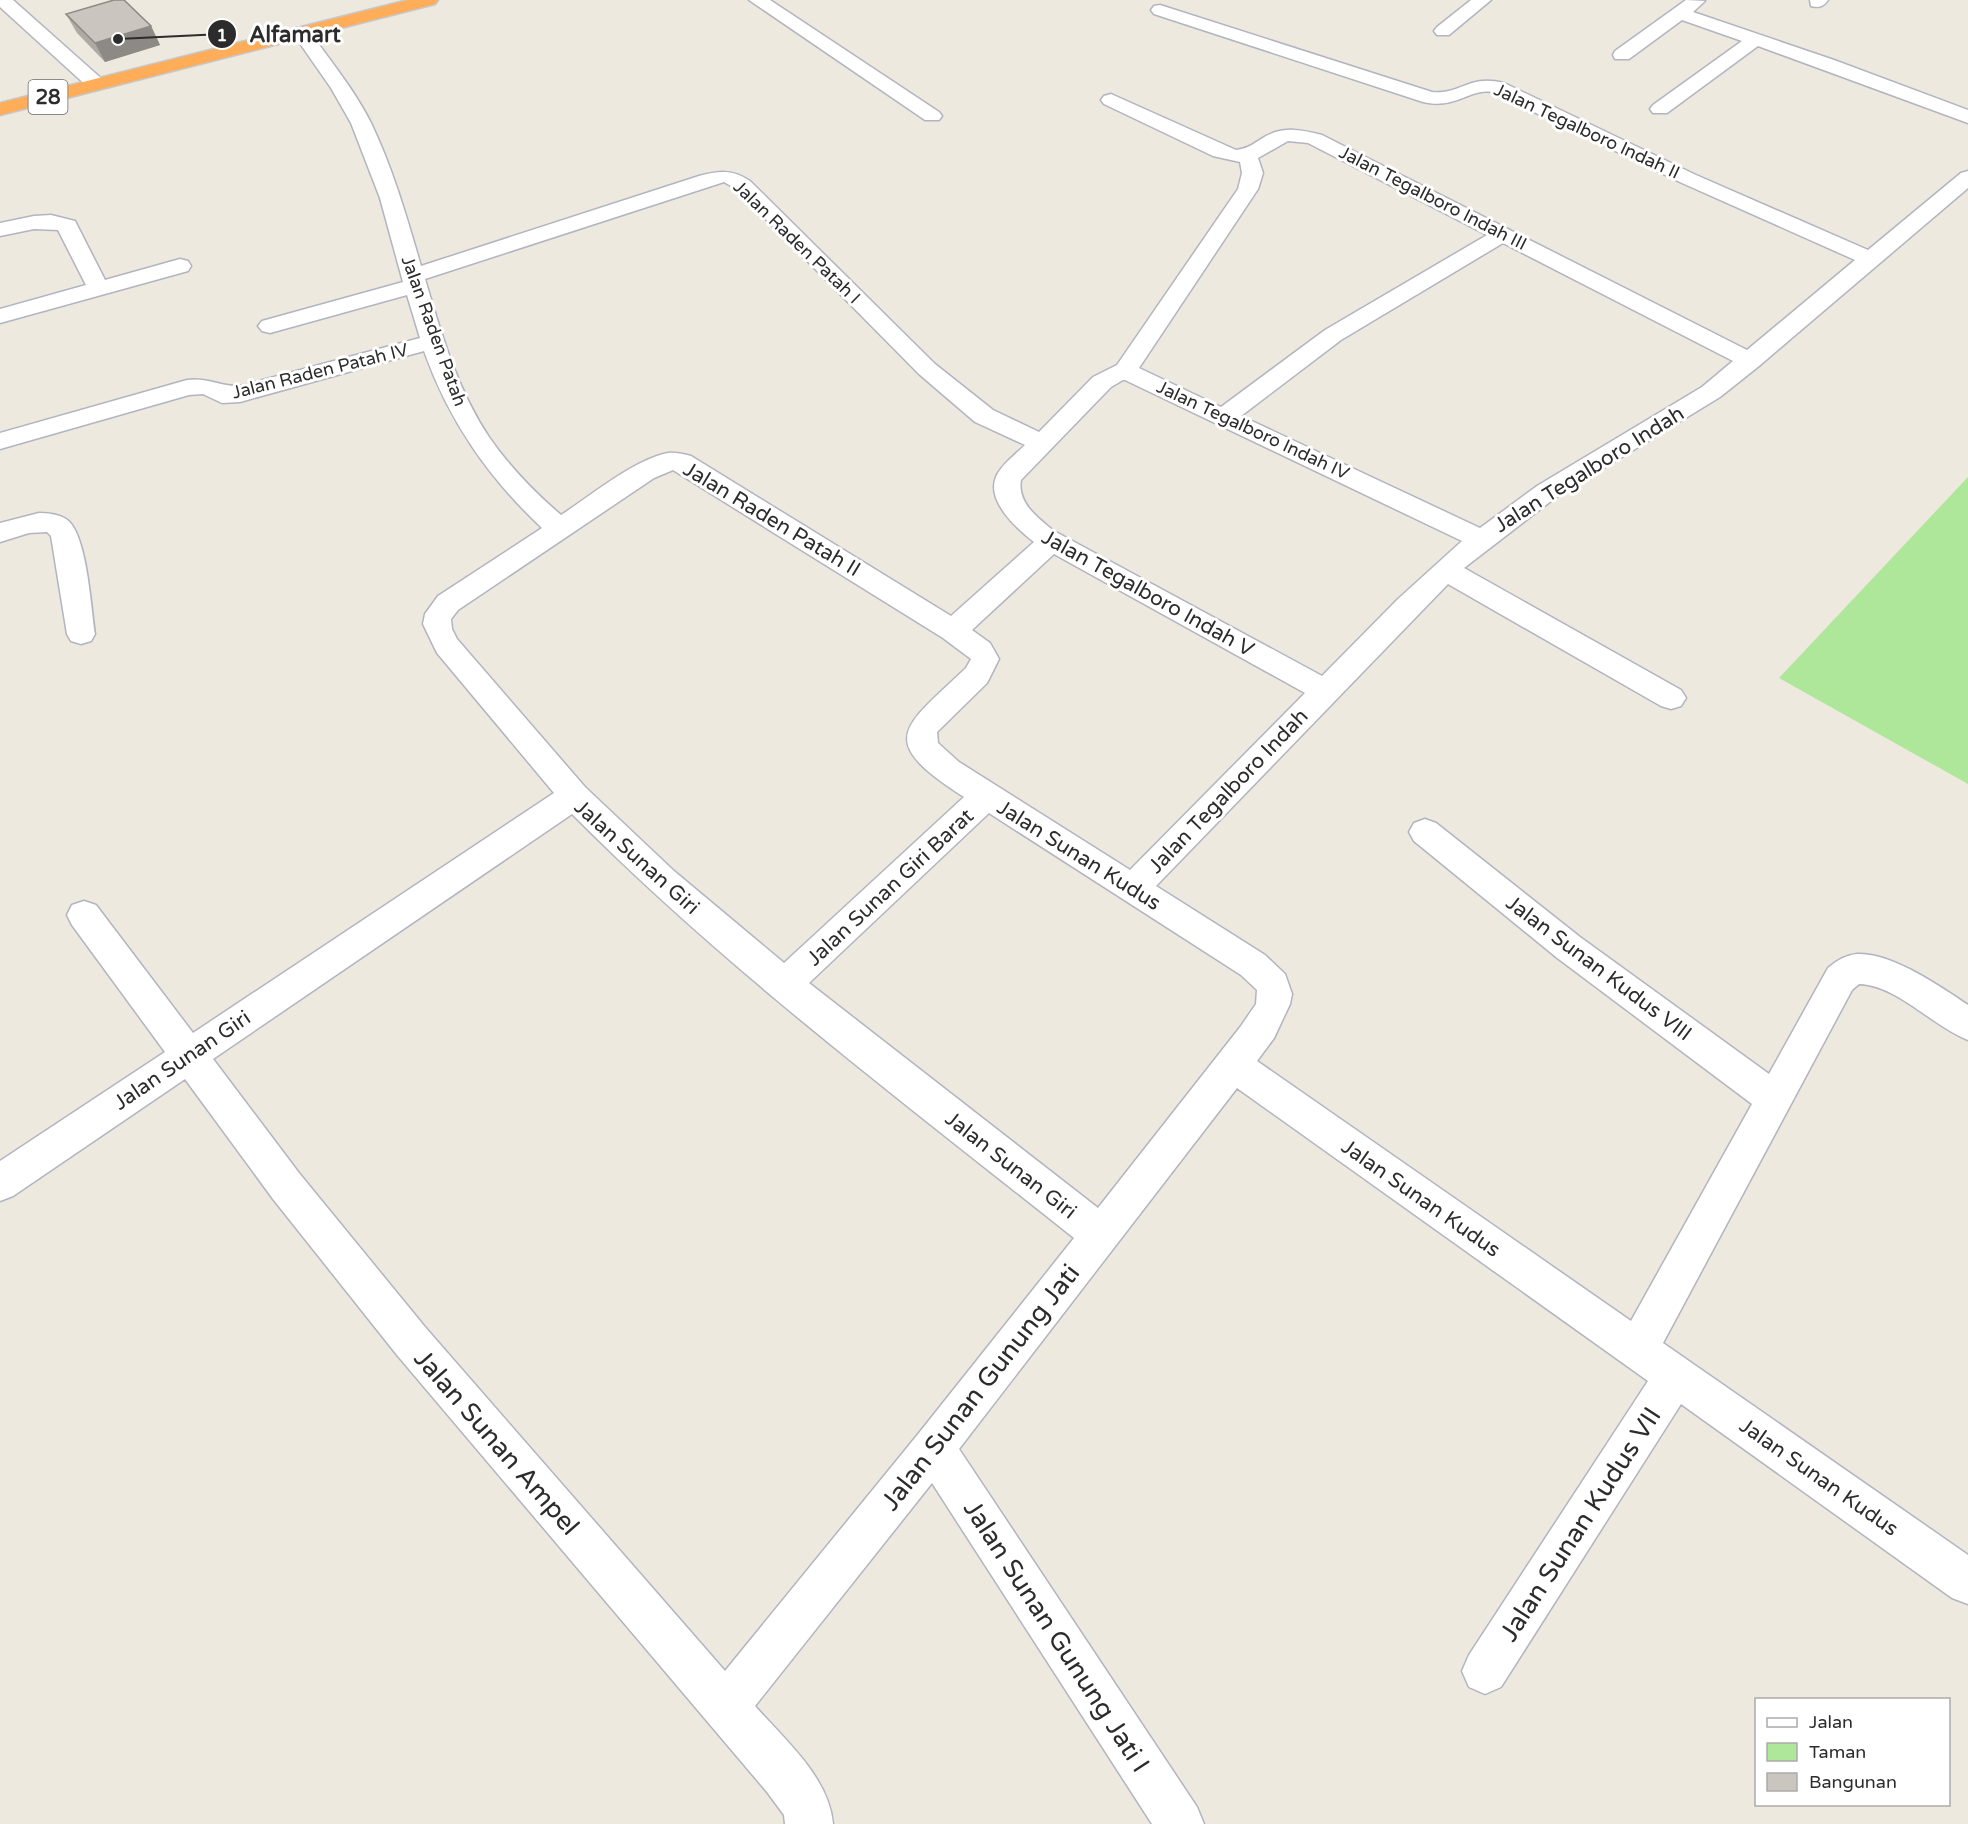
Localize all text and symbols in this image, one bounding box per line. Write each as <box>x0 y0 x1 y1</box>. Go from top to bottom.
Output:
callout: Alfamart <box>207 14 352 54</box>
text: Alfamart <box>249 22 341 48</box>
text: 1 <box>216 24 228 46</box>
street label: Jalan Tegalboro Indah II <box>1491 78 1683 184</box>
road number: 28 <box>28 80 68 114</box>
street label: Jalan Tegalboro Indah III <box>1335 141 1531 255</box>
street label: Jalan Raden Patah I <box>729 176 865 308</box>
street label: Jalan Raden Patah <box>397 253 471 409</box>
street label: Jalan Raden Patah IV <box>230 338 411 404</box>
street label: Jalan Tegalboro Indah IV <box>1153 376 1353 485</box>
street label: Jalan Tegalboro Indah <box>1490 401 1689 538</box>
street label: Jalan Raden Patah II <box>679 457 865 582</box>
street label: Jalan Tegalboro Indah V <box>1037 525 1259 662</box>
street label: Jalan Tegalboro Indah <box>1143 704 1313 879</box>
street label: Jalan Sunan Giri <box>569 795 704 920</box>
street label: Jalan Sunan Kudus <box>992 795 1165 916</box>
street label: Jalan Sunan Giri Barat <box>802 804 979 971</box>
street label: Jalan Sunan Kudus VIII <box>1501 890 1697 1046</box>
street label: Jalan Sunan Giri <box>109 1005 255 1115</box>
street label: Jalan Sunan Giri <box>940 1106 1081 1224</box>
street label: Jalan Sunan Kudus <box>1336 1134 1505 1263</box>
street label: Jalan Sunan Gunung Jati <box>875 1258 1086 1517</box>
street label: Jalan Sunan Ampel <box>408 1343 586 1541</box>
street label: Jalan Sunan Kudus VII <box>1493 1401 1668 1647</box>
street label: Jalan Sunan Kudus <box>1734 1413 1903 1542</box>
street label: Jalan Sunan Gunung Jati I <box>957 1494 1156 1778</box>
legend <box>1755 1698 1950 1806</box>
text: Jalan <box>1809 1711 1853 1733</box>
text: Taman <box>1809 1741 1866 1763</box>
text: Bangunan <box>1809 1771 1897 1793</box>

